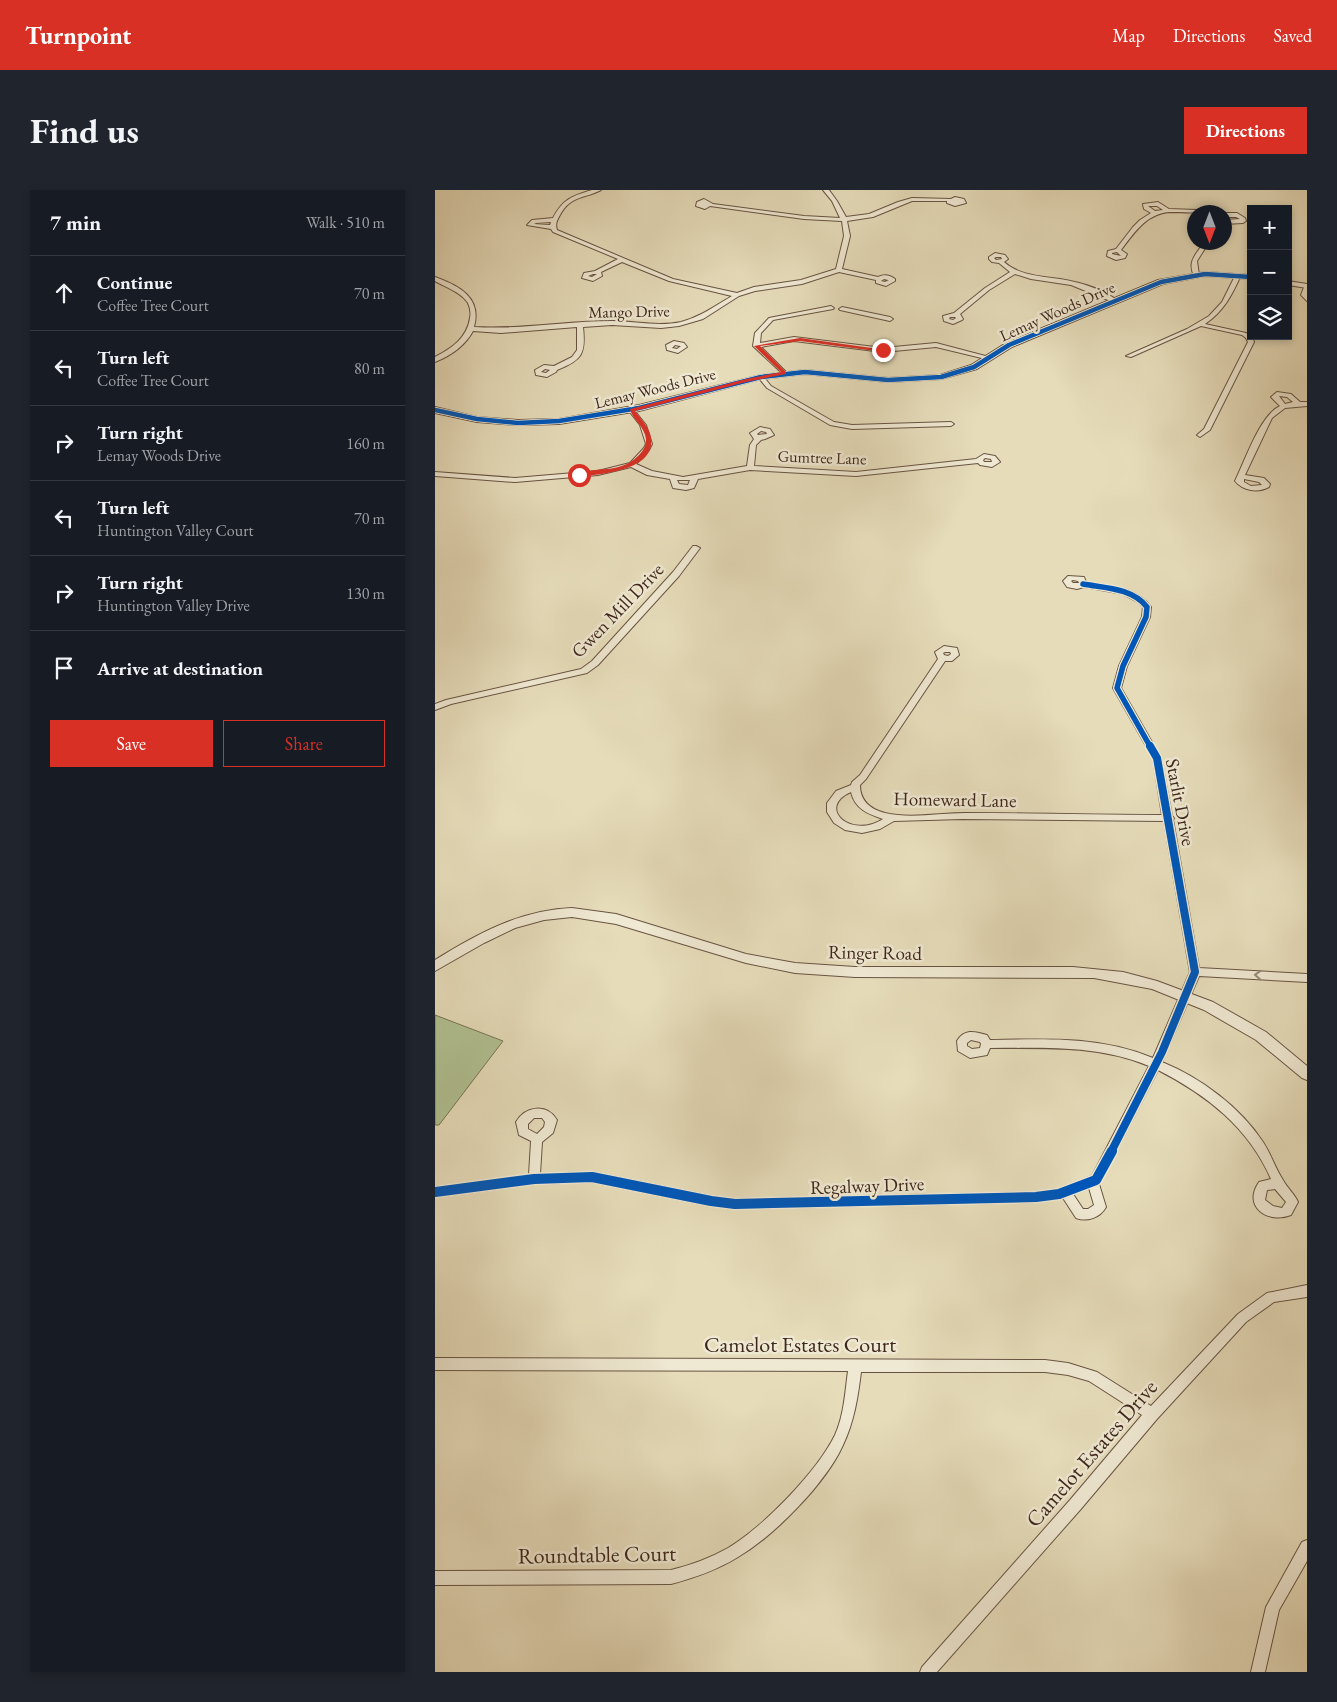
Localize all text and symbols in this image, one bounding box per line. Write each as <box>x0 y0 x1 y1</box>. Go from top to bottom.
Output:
text: Turnpoint <box>25 20 131 51</box>
text: Map <box>1113 24 1145 47</box>
text: Directions <box>1173 24 1245 47</box>
text: Saved <box>1273 24 1312 47</box>
button: Directions <box>1184 107 1307 154</box>
text: Find us <box>30 108 139 153</box>
north arrow <box>1187 205 1232 250</box>
map controls <box>1247 205 1292 340</box>
button: + <box>1247 205 1292 250</box>
text: 7 min <box>50 209 101 236</box>
text: Walk · 510 m <box>306 212 385 233</box>
button: − <box>1247 250 1292 295</box>
text: Continue <box>97 270 172 295</box>
street label: Lemay Woods Drive <box>996 277 1118 346</box>
icon: ahead <box>50 279 78 307</box>
text: 70 m <box>354 283 385 304</box>
text: Coffee Tree Court <box>97 295 209 316</box>
button: layers <box>1247 295 1292 340</box>
street label: Mango Drive <box>588 300 670 323</box>
route end <box>872 339 895 362</box>
text: Turn left <box>97 345 169 370</box>
icon: left <box>50 354 78 382</box>
text: 80 m <box>354 358 385 379</box>
street label: Lemay Woods Drive <box>592 363 718 414</box>
text: Coffee Tree Court <box>97 370 209 391</box>
text: Turn right <box>97 420 183 445</box>
icon: right <box>50 429 78 457</box>
text: 160 m <box>346 433 385 454</box>
text: Lemay Woods Drive <box>97 445 221 466</box>
street label: Gumtree Lane <box>777 445 867 470</box>
route start <box>568 464 591 487</box>
text: Turn left <box>97 495 169 520</box>
icon: left <box>50 504 78 532</box>
text: 70 m <box>354 508 385 529</box>
text: Huntington Valley Court <box>97 520 254 541</box>
street label: Gwen Mill Drive <box>566 557 669 663</box>
text: Turn right <box>97 570 183 595</box>
icon: right <box>50 579 78 607</box>
text: 130 m <box>346 583 385 604</box>
text: Huntington Valley Drive <box>97 595 250 616</box>
icon: arrive <box>50 654 78 682</box>
text: Arrive at destination <box>97 656 263 681</box>
button: Save <box>50 720 213 767</box>
button: Share <box>223 720 385 767</box>
street label: Starlit Drive <box>1160 756 1201 848</box>
street label: Homeward Lane <box>893 786 1017 813</box>
street label: Ringer Road <box>828 939 922 966</box>
one-way arrow <box>1254 969 1262 980</box>
street label: Regalway Drive <box>810 1171 925 1200</box>
street label: Camelot Estates Court <box>704 1330 896 1359</box>
street label: Camelot Estates Drive <box>1019 1373 1164 1533</box>
street label: Roundtable Court <box>518 1539 676 1570</box>

